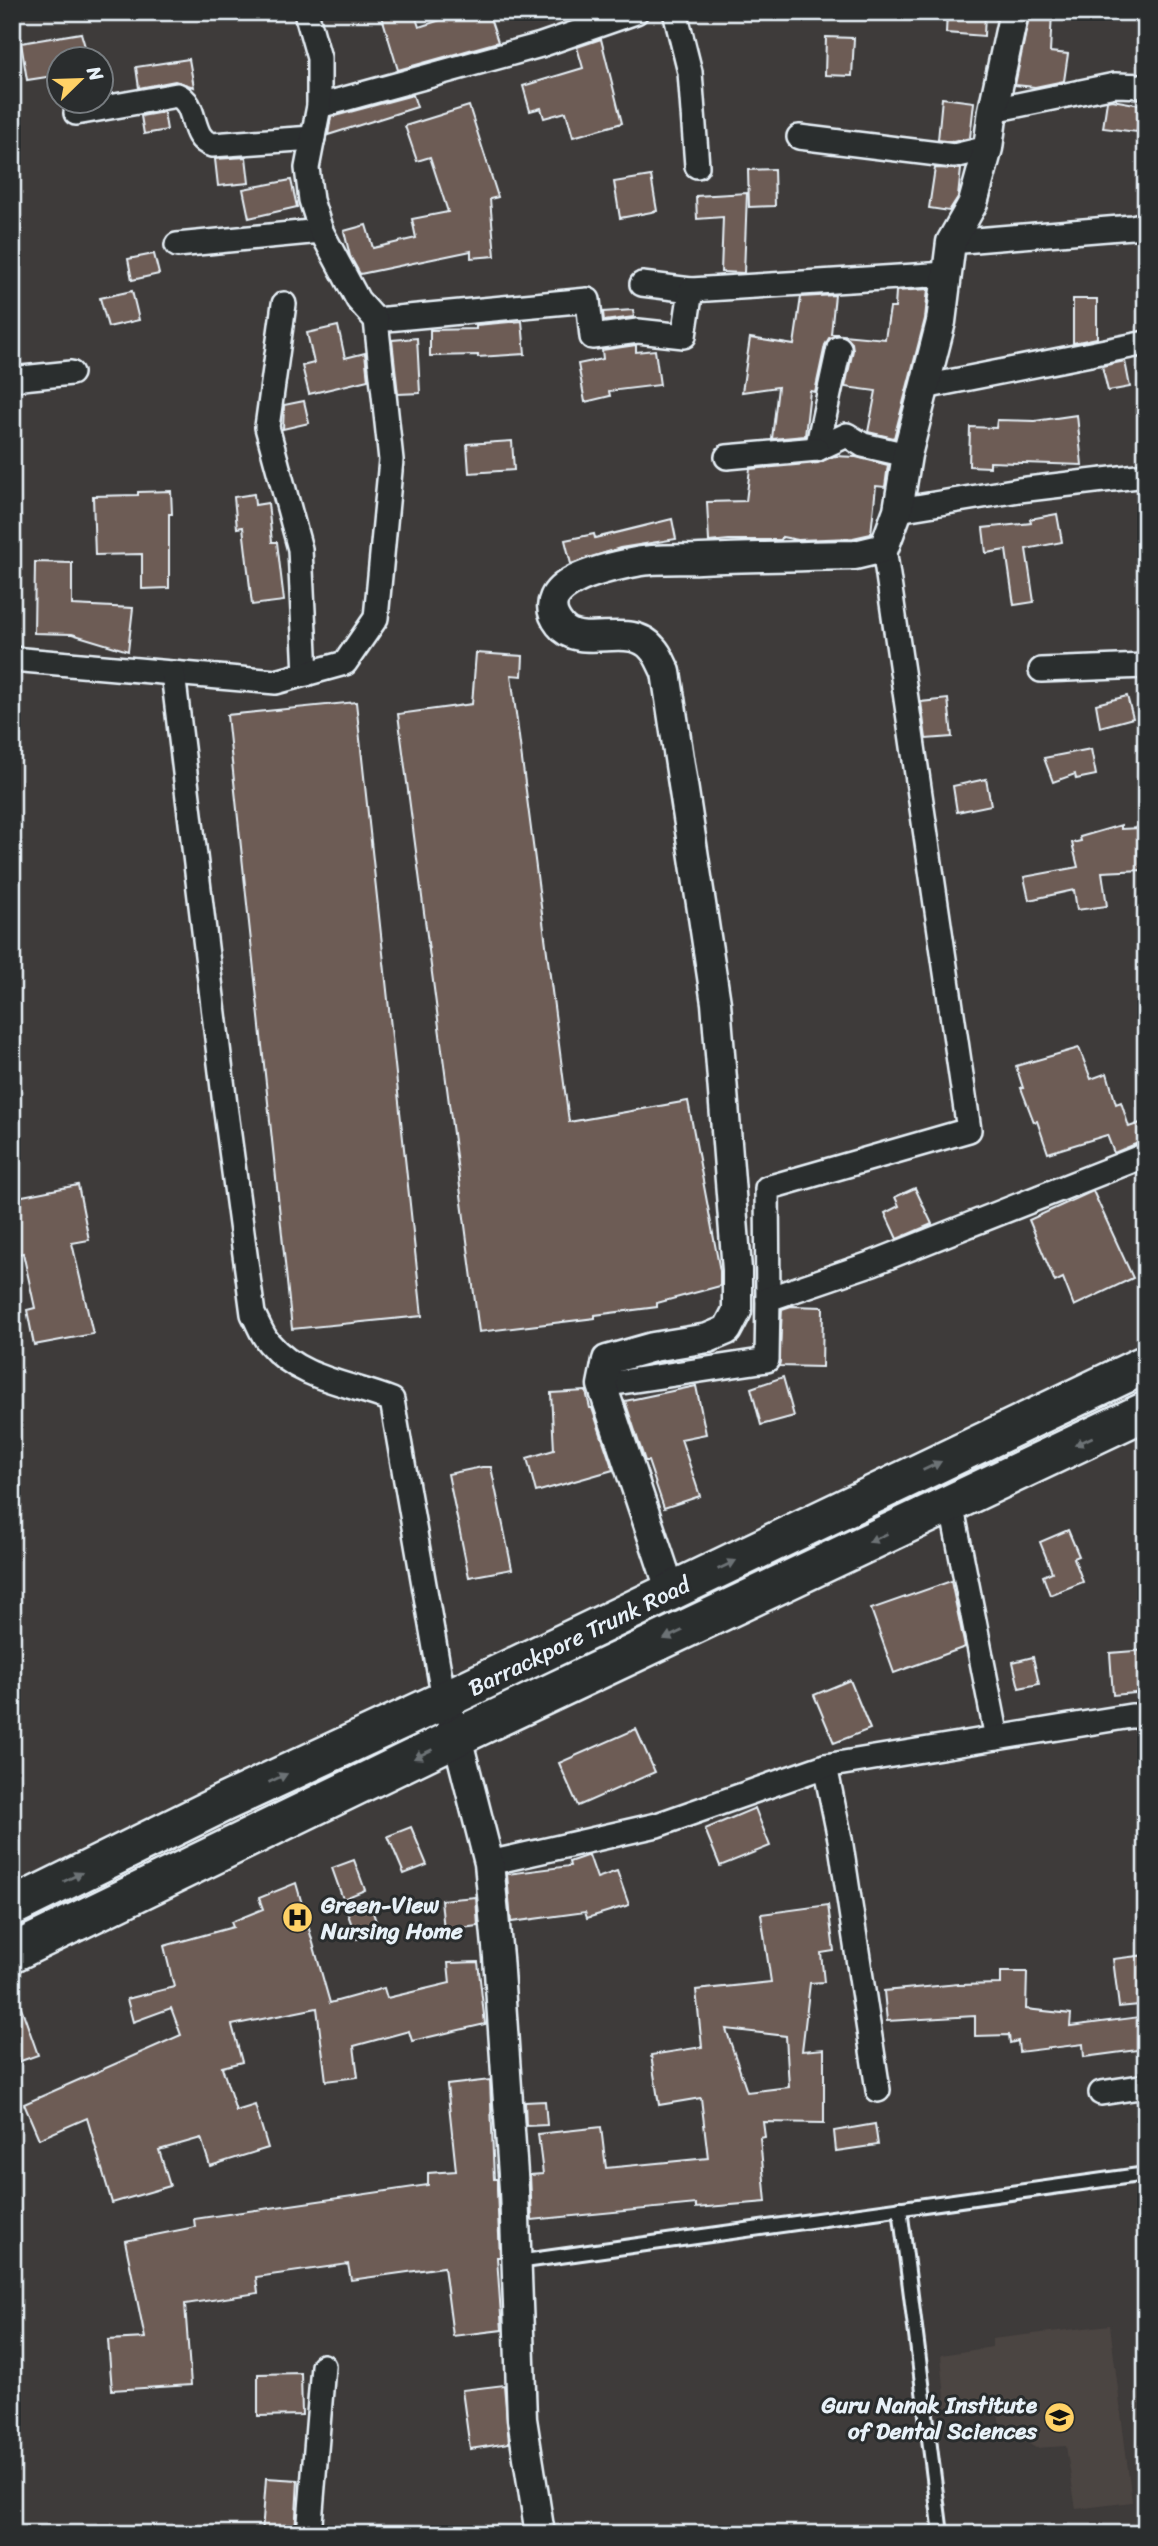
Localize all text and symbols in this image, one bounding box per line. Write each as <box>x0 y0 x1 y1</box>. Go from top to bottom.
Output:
north arrow <box>46 46 116 116</box>
text: N <box>77 60 113 87</box>
one-way arrow <box>1074 1435 1094 1446</box>
one-way arrow <box>922 1461 942 1472</box>
one-way arrow <box>868 1532 888 1544</box>
one-way arrow <box>717 1559 737 1570</box>
street label: Barrackpore Trunk Road <box>461 1564 699 1708</box>
one-way arrow <box>663 1629 683 1641</box>
one-way arrow <box>413 1748 433 1759</box>
one-way arrow <box>268 1772 288 1783</box>
one-way arrow <box>63 1871 83 1883</box>
place label: Green-View Nursing Home <box>320 1885 463 1952</box>
hospital icon: Green-View Nursing Home <box>281 1901 315 1935</box>
place label: Guru Nanak Institute of Dental Sciences <box>821 2385 1038 2452</box>
school or university icon: Guru Nanak Institute of Dental Sciences <box>1043 2401 1077 2435</box>

